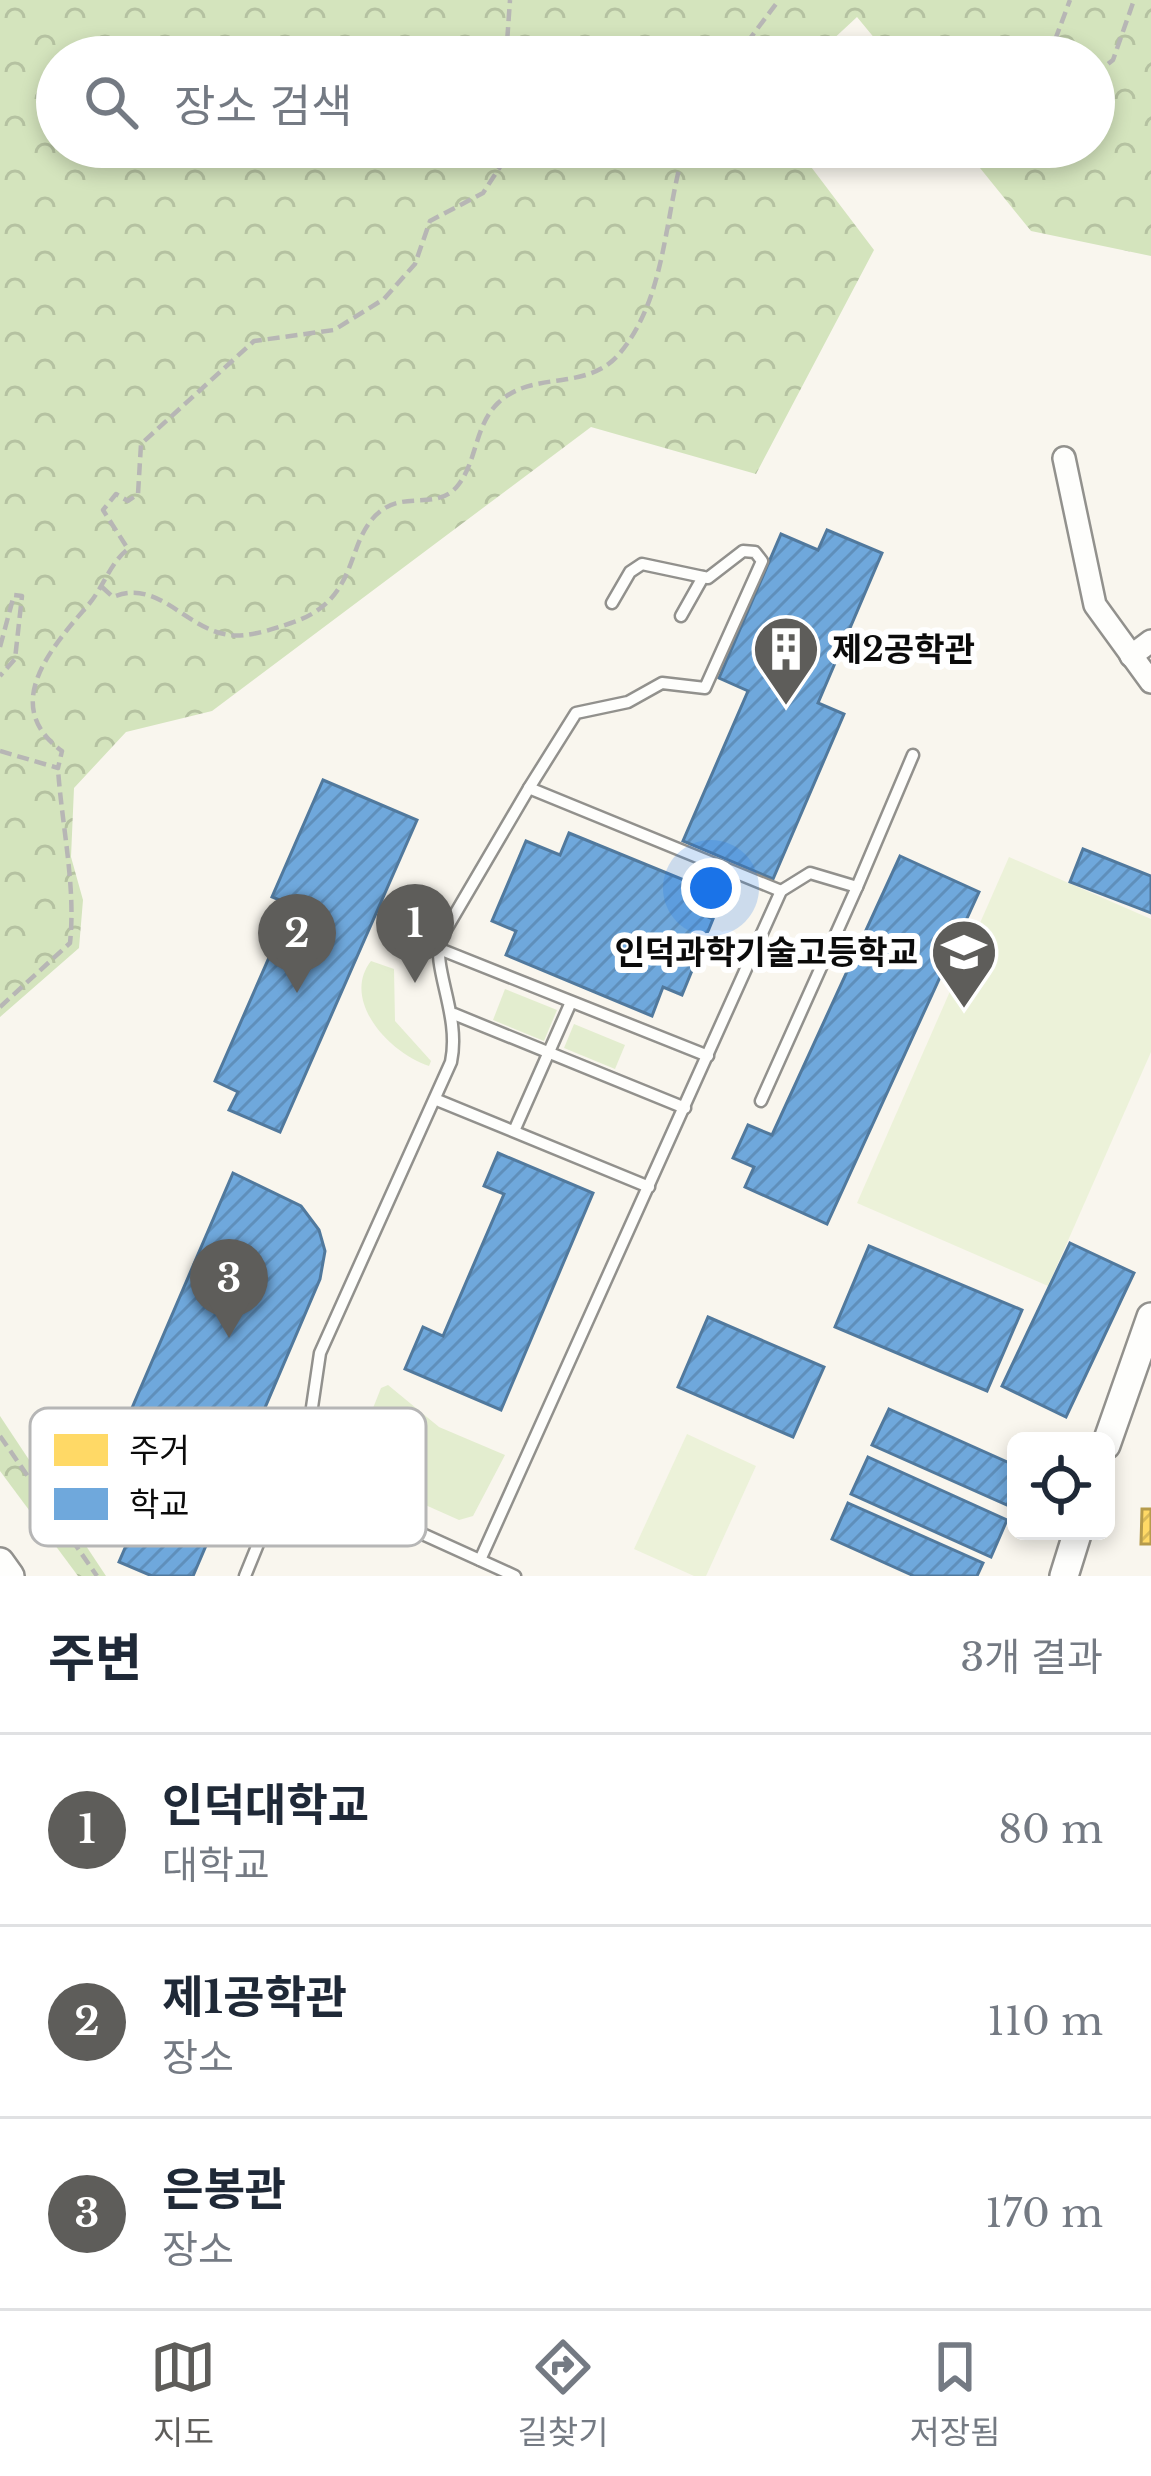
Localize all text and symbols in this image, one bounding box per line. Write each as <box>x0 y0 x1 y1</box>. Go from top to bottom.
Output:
search box <box>36 36 1115 168</box>
icon: search <box>78 69 144 135</box>
text: 장소 검색 <box>174 78 353 134</box>
building icon: 제2공학관 <box>751 614 821 708</box>
place label: 제2공학관 <box>832 629 975 670</box>
your location <box>681 858 741 918</box>
pin: 1 <box>376 884 454 983</box>
pin: 2 <box>258 894 336 993</box>
school or university icon: 인덕과학기술고등학교 <box>929 917 999 1011</box>
place label: 인덕과학기술고등학교 <box>614 932 918 973</box>
pin: 3 <box>190 1239 268 1338</box>
legend <box>30 1408 426 1546</box>
text: 주거 <box>129 1430 190 1471</box>
map controls <box>1007 1432 1115 1540</box>
button: locate <box>1007 1432 1115 1540</box>
text: 학교 <box>129 1484 190 1525</box>
text: 주변 <box>48 1627 142 1690</box>
text: 3개 결과 <box>960 1633 1103 1682</box>
text: 인덕대학교 <box>162 1777 369 1833</box>
text: 1 <box>78 1805 96 1854</box>
text: 80 m <box>998 1805 1103 1854</box>
text: 대학교 <box>162 1841 270 1890</box>
text: 제1공학관 <box>162 1969 347 2025</box>
text: 2 <box>74 1997 100 2046</box>
text: 110 m <box>987 1997 1103 2046</box>
text: 장소 <box>162 2033 234 2082</box>
text: 은봉관 <box>162 2161 286 2217</box>
text: 3 <box>75 2189 99 2238</box>
text: 170 m <box>985 2189 1103 2238</box>
text: 장소 <box>162 2225 234 2274</box>
tab: 지도 <box>150 2334 216 2454</box>
tab: 길찾기 <box>517 2334 609 2454</box>
tab: 저장됨 <box>909 2334 1001 2454</box>

